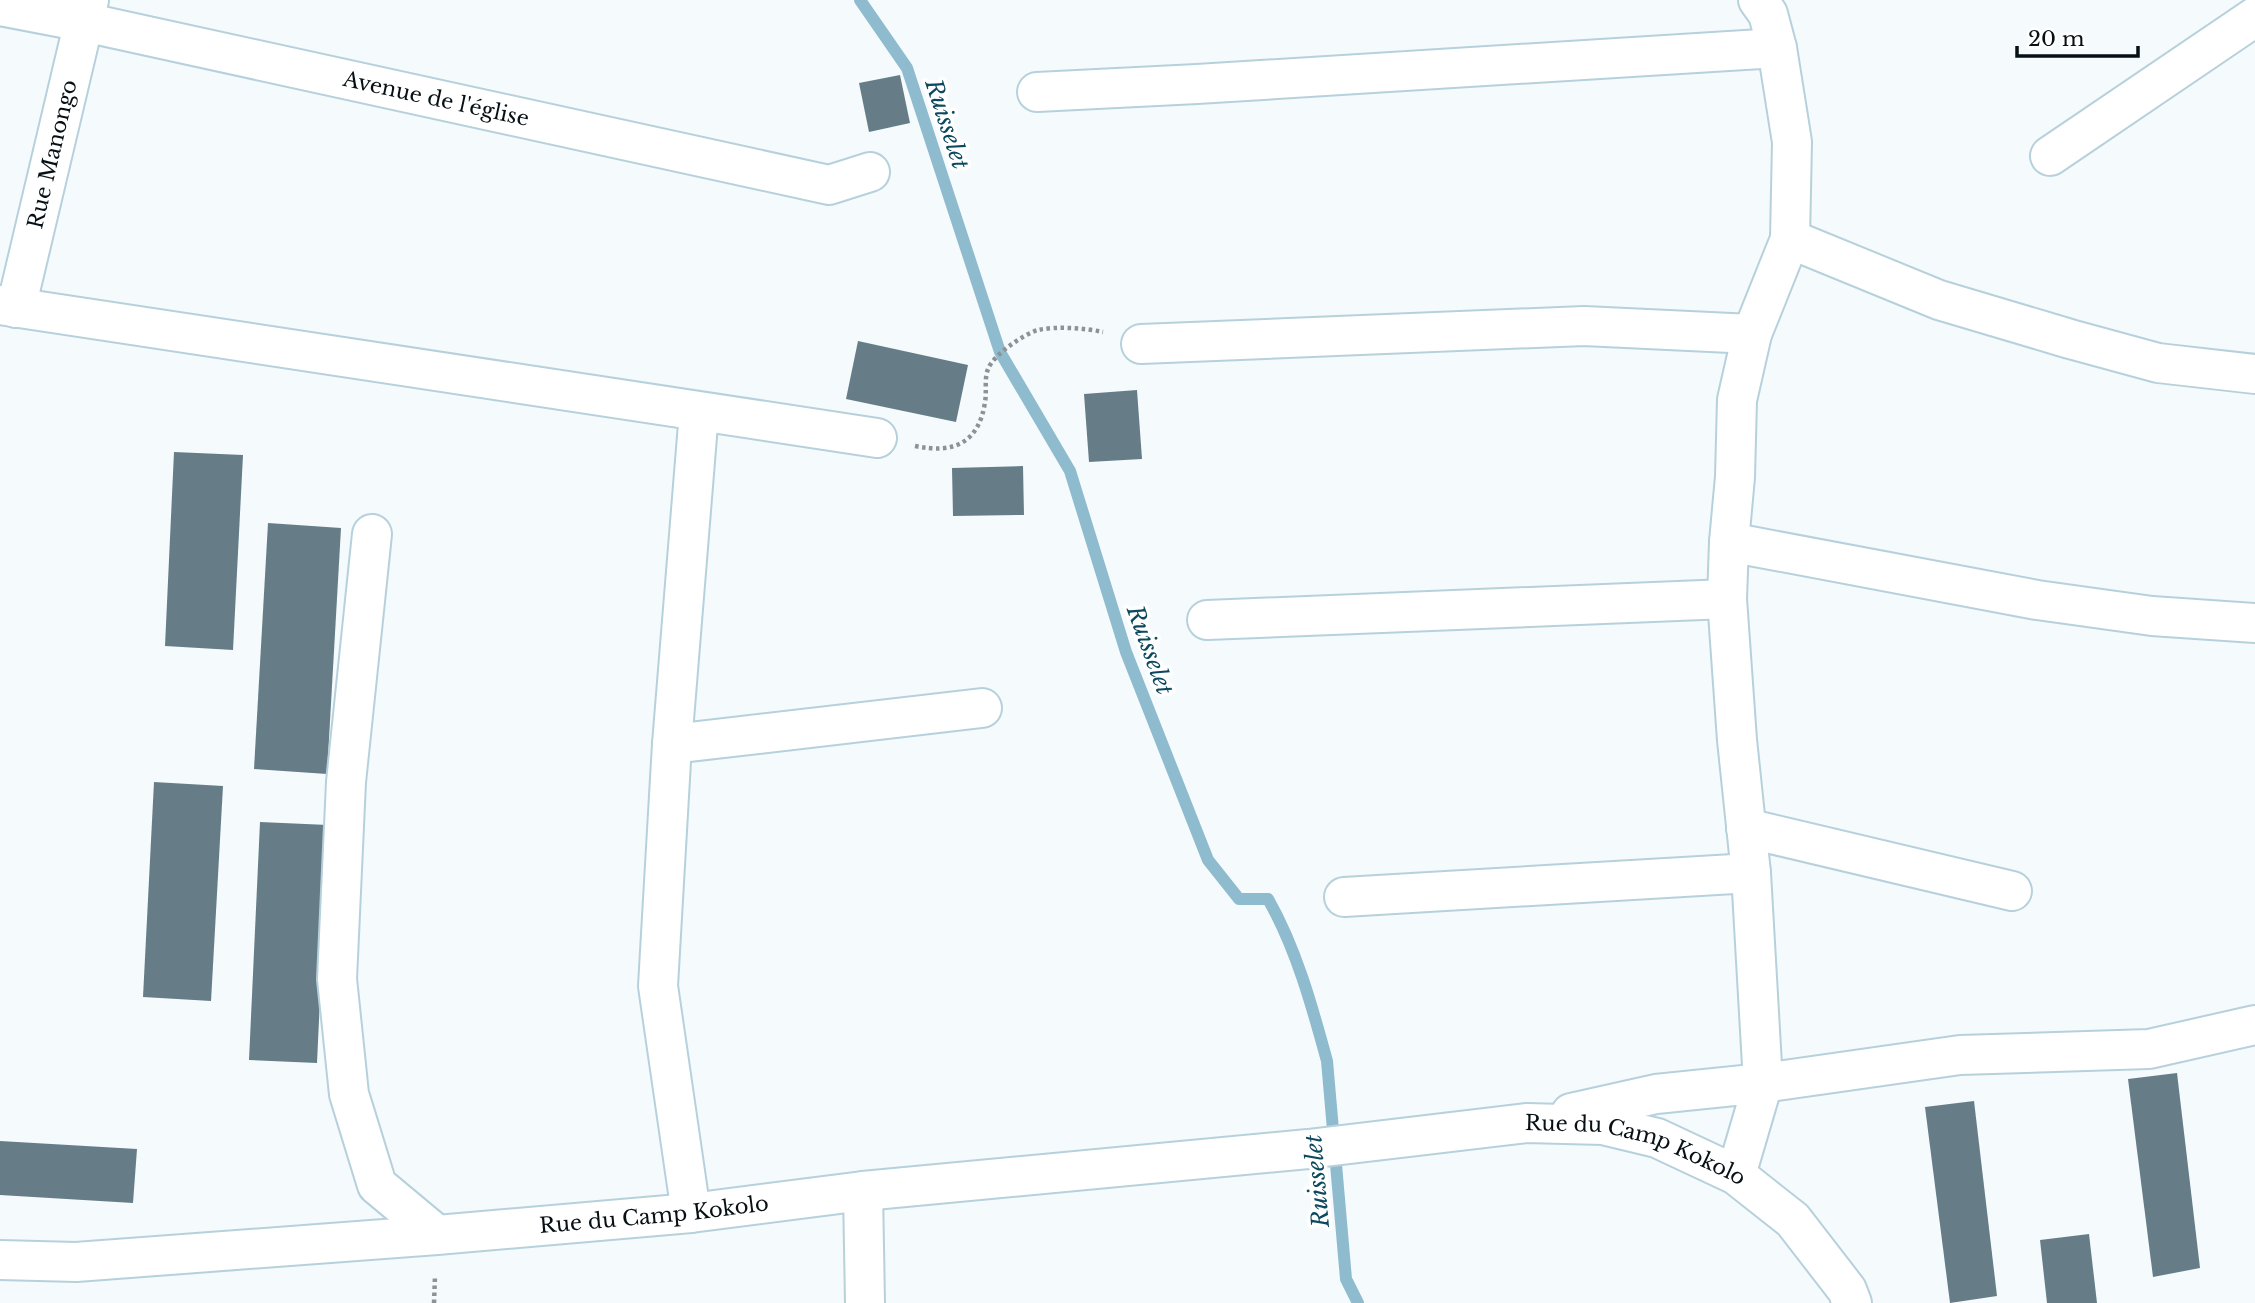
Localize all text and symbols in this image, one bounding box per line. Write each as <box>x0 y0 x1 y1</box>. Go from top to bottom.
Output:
scale bar <box>2017 14 2138 58</box>
text: 20 m <box>2028 26 2085 52</box>
street label: Avenue de l'église <box>340 66 531 132</box>
water label: Ruisselet <box>919 74 975 173</box>
street label: Rue Manongo <box>22 77 83 231</box>
water label: Ruisselet <box>1121 601 1179 699</box>
street label: Rue du Camp Kokolo <box>1525 1110 1751 1191</box>
water label: Ruisselet <box>1299 1133 1335 1230</box>
street label: Rue du Camp Kokolo <box>538 1190 770 1239</box>

